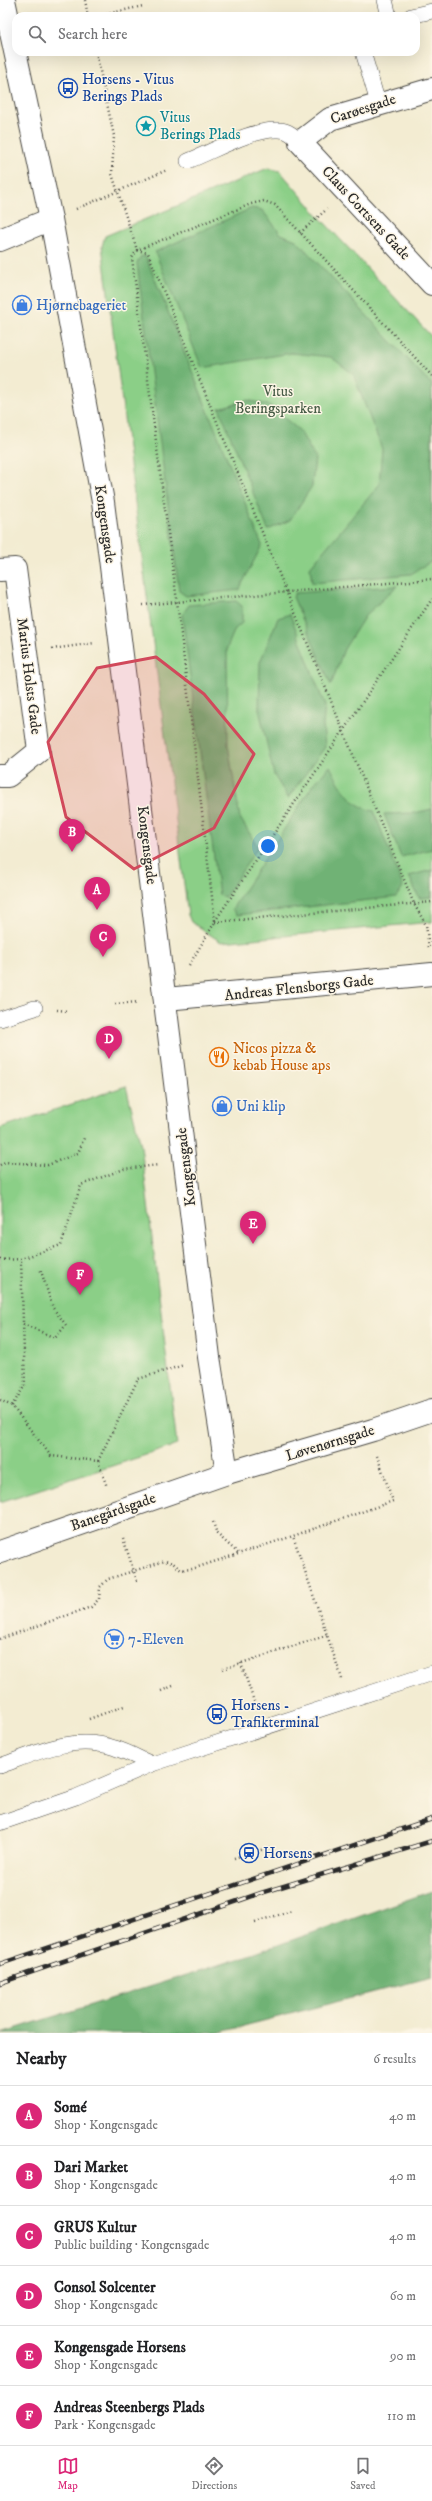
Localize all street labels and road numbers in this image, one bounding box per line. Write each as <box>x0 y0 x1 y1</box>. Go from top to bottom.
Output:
street label: Carøesgade <box>328 89 398 129</box>
street label: Claus Cortsens Gade <box>318 162 414 264</box>
street label: Kongensgade <box>90 483 120 565</box>
street label: Marius Holsts Gade <box>12 616 46 736</box>
street label: Kongensgade <box>133 805 161 885</box>
street label: Andreas Flensborgs Gade <box>223 971 375 1005</box>
street label: Kongensgade <box>172 1127 200 1207</box>
street label: Løvenørnsgade <box>283 1421 377 1465</box>
street label: Banegårdsgade <box>68 1489 158 1535</box>

